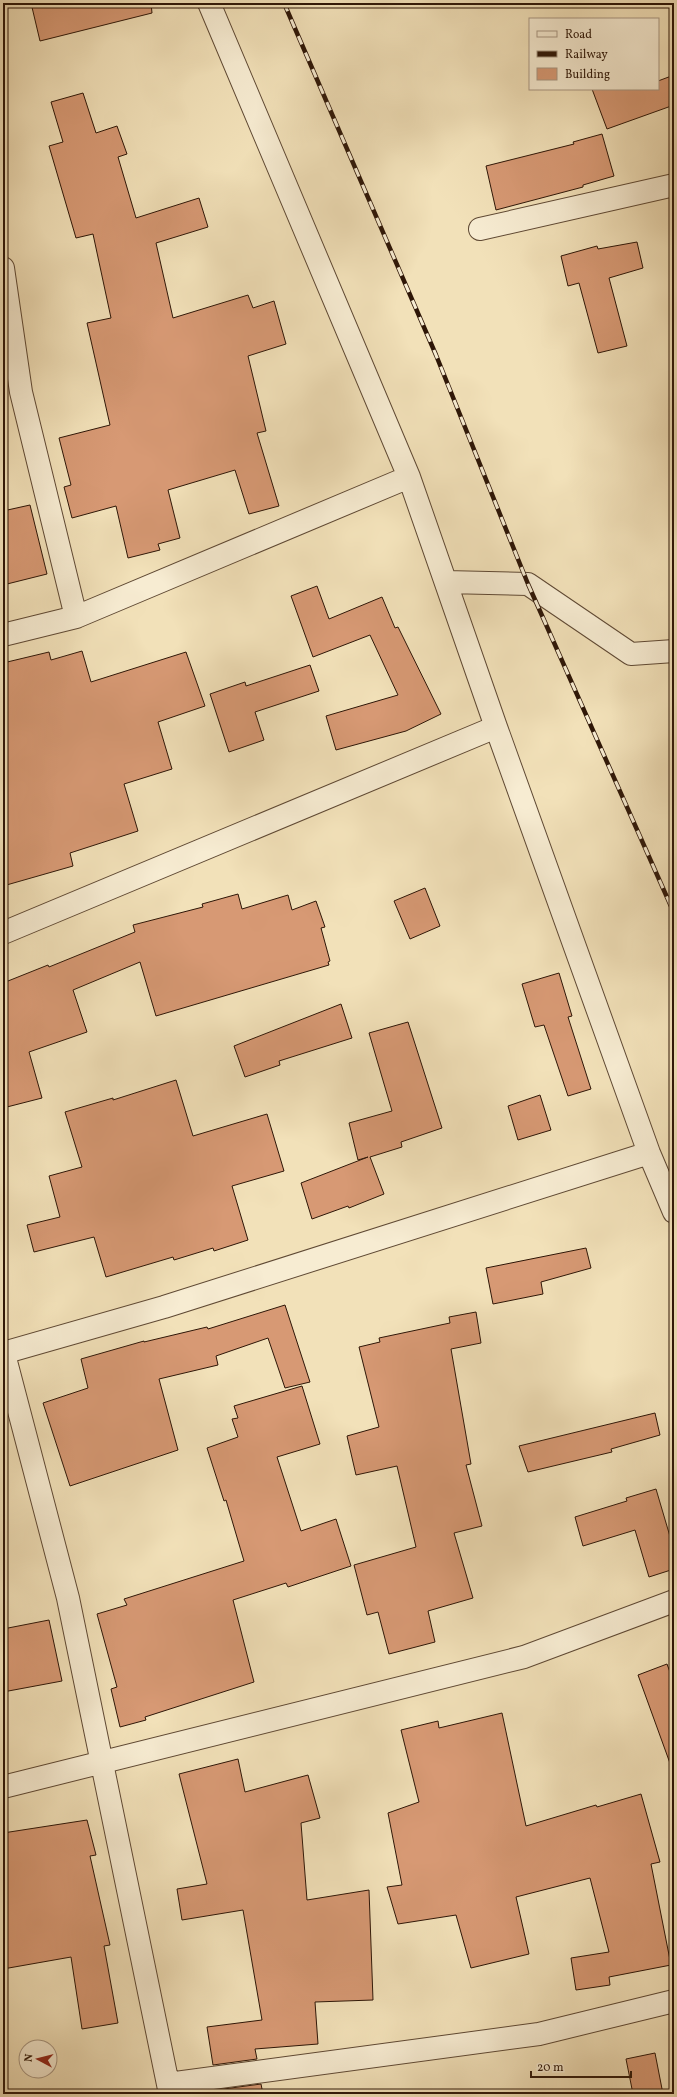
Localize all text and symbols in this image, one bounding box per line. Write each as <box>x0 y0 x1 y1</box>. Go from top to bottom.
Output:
legend <box>529 18 659 90</box>
text: Road <box>565 27 592 43</box>
text: Railway <box>565 47 608 63</box>
text: Building <box>565 67 610 83</box>
north arrow <box>18 2039 58 2079</box>
text: N <box>22 2053 37 2063</box>
scale bar <box>531 2053 631 2079</box>
text: 20 m <box>537 2060 564 2076</box>

